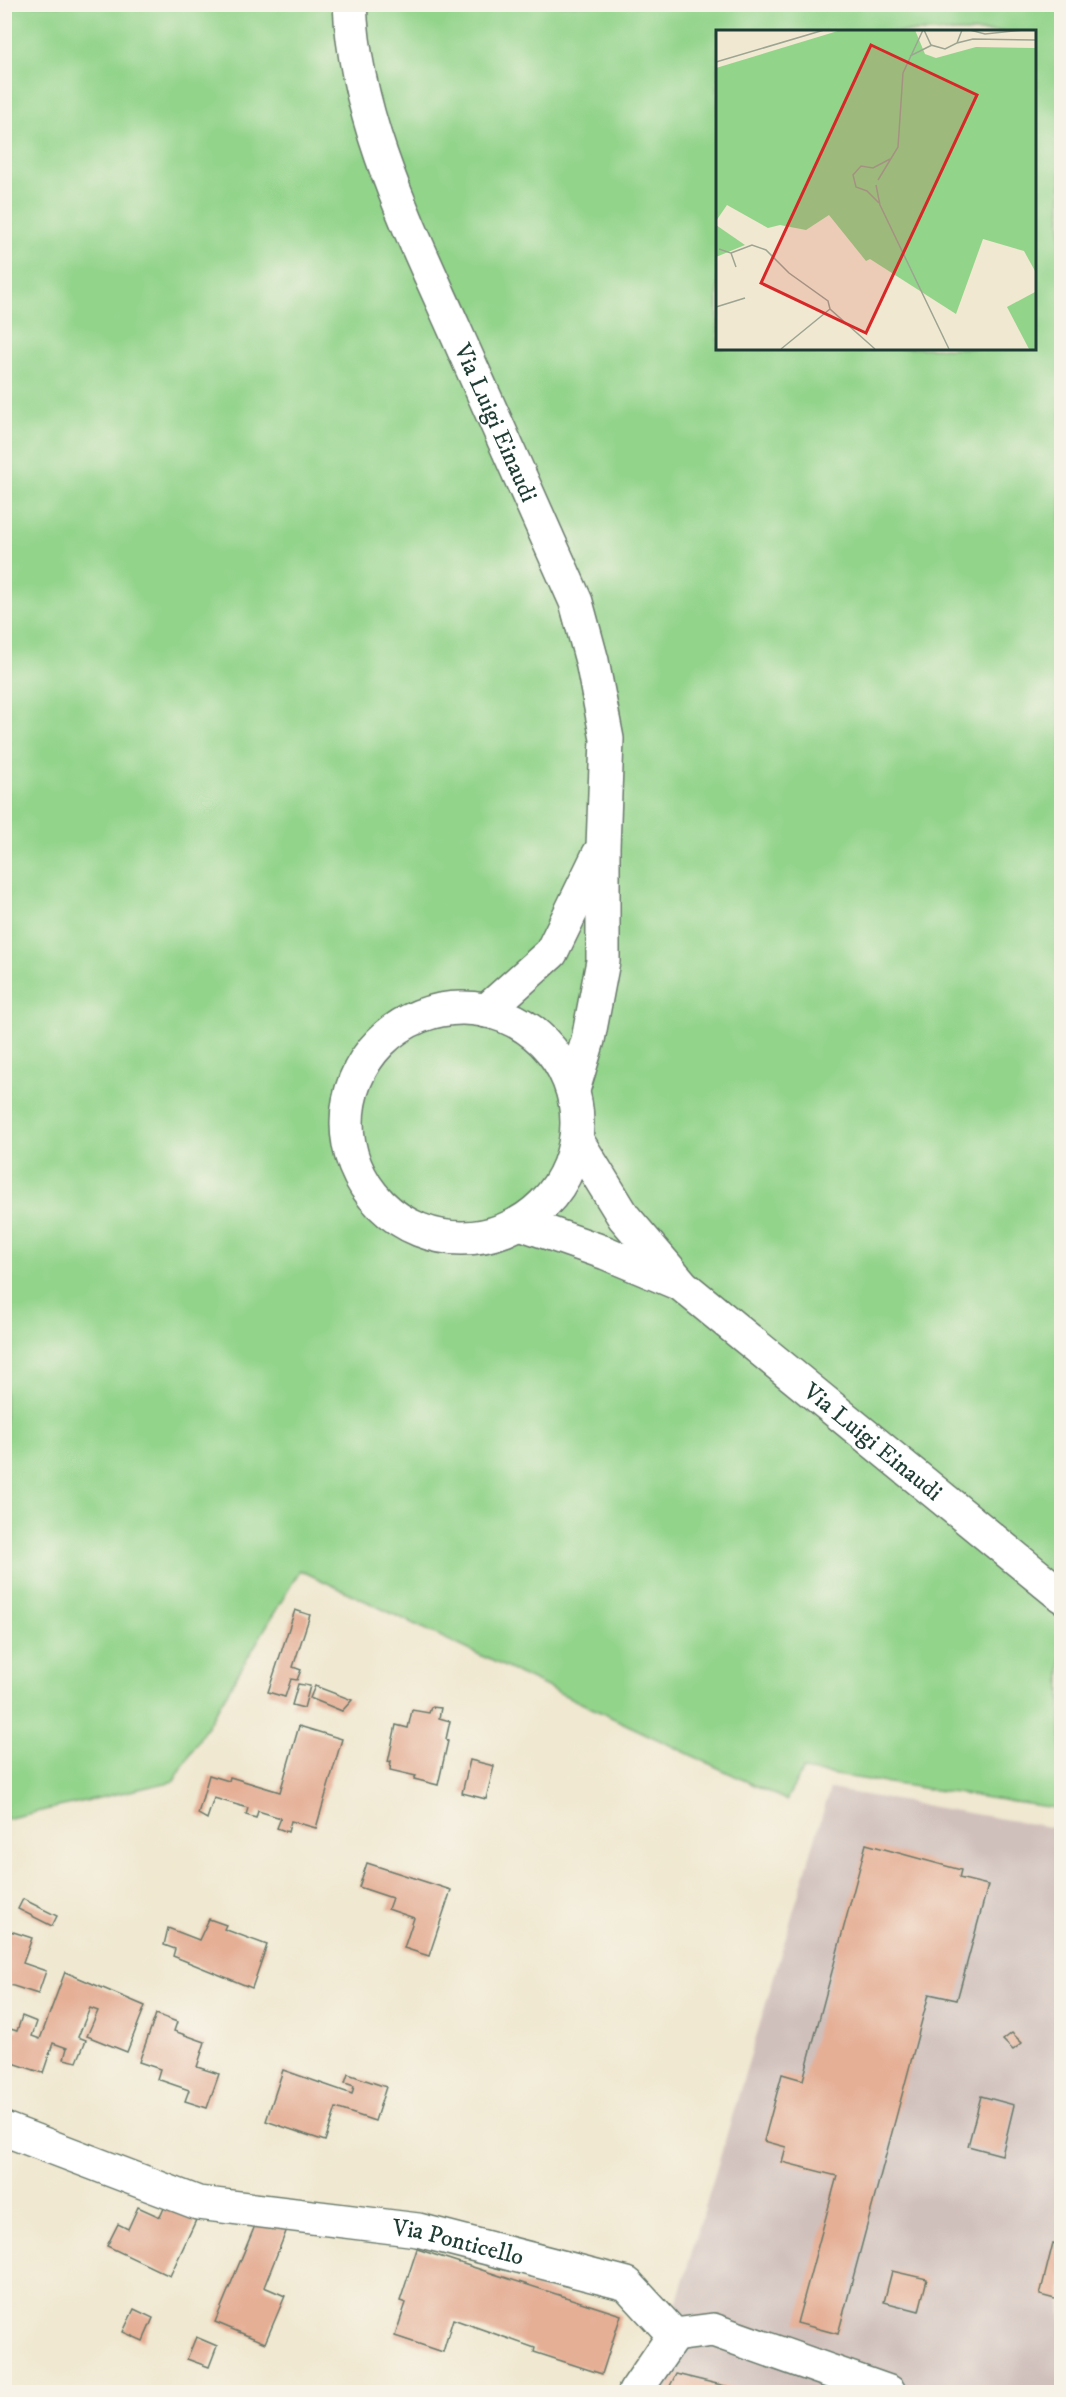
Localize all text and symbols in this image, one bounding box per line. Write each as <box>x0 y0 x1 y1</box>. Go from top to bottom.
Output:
inset map <box>716 30 1036 350</box>
street label: Via Luigi Einaudi <box>446 338 543 507</box>
street label: Via Luigi Einaudi <box>796 1376 948 1508</box>
street label: Via Ponticello <box>390 2213 527 2273</box>

